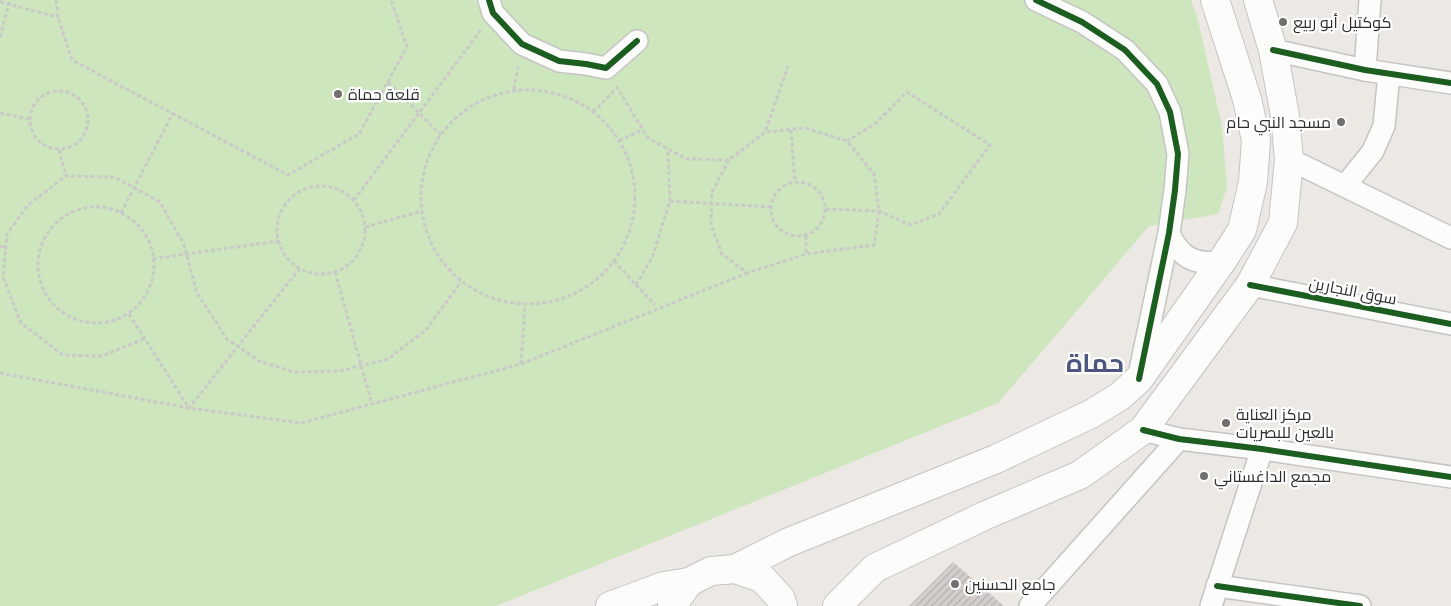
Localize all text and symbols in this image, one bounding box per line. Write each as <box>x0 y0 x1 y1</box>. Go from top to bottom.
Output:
place label: كوكتيل أبو ربيع <box>1293 13 1392 34</box>
marker: كوكتيل أبو ربيع <box>1277 16 1289 28</box>
place label: قلعة حماة <box>348 85 420 104</box>
marker: قلعة حماة <box>332 88 344 100</box>
place label: مسجد النبي حام <box>1226 113 1331 136</box>
marker: مسجد النبي حام <box>1335 116 1347 128</box>
street label: سوق النجارين <box>1307 273 1398 310</box>
district label: حماة <box>1066 348 1124 379</box>
place label: مركز العناية بالعين للبصريات <box>1236 405 1334 443</box>
marker: مركز العناية بالعين للبصريات <box>1220 417 1232 429</box>
place label: مجمع الداغستاني <box>1214 467 1331 490</box>
marker: مجمع الداغستاني <box>1198 470 1210 482</box>
place label: جامع الحسنين <box>965 575 1055 596</box>
marker: جامع الحسنين <box>949 578 961 590</box>

